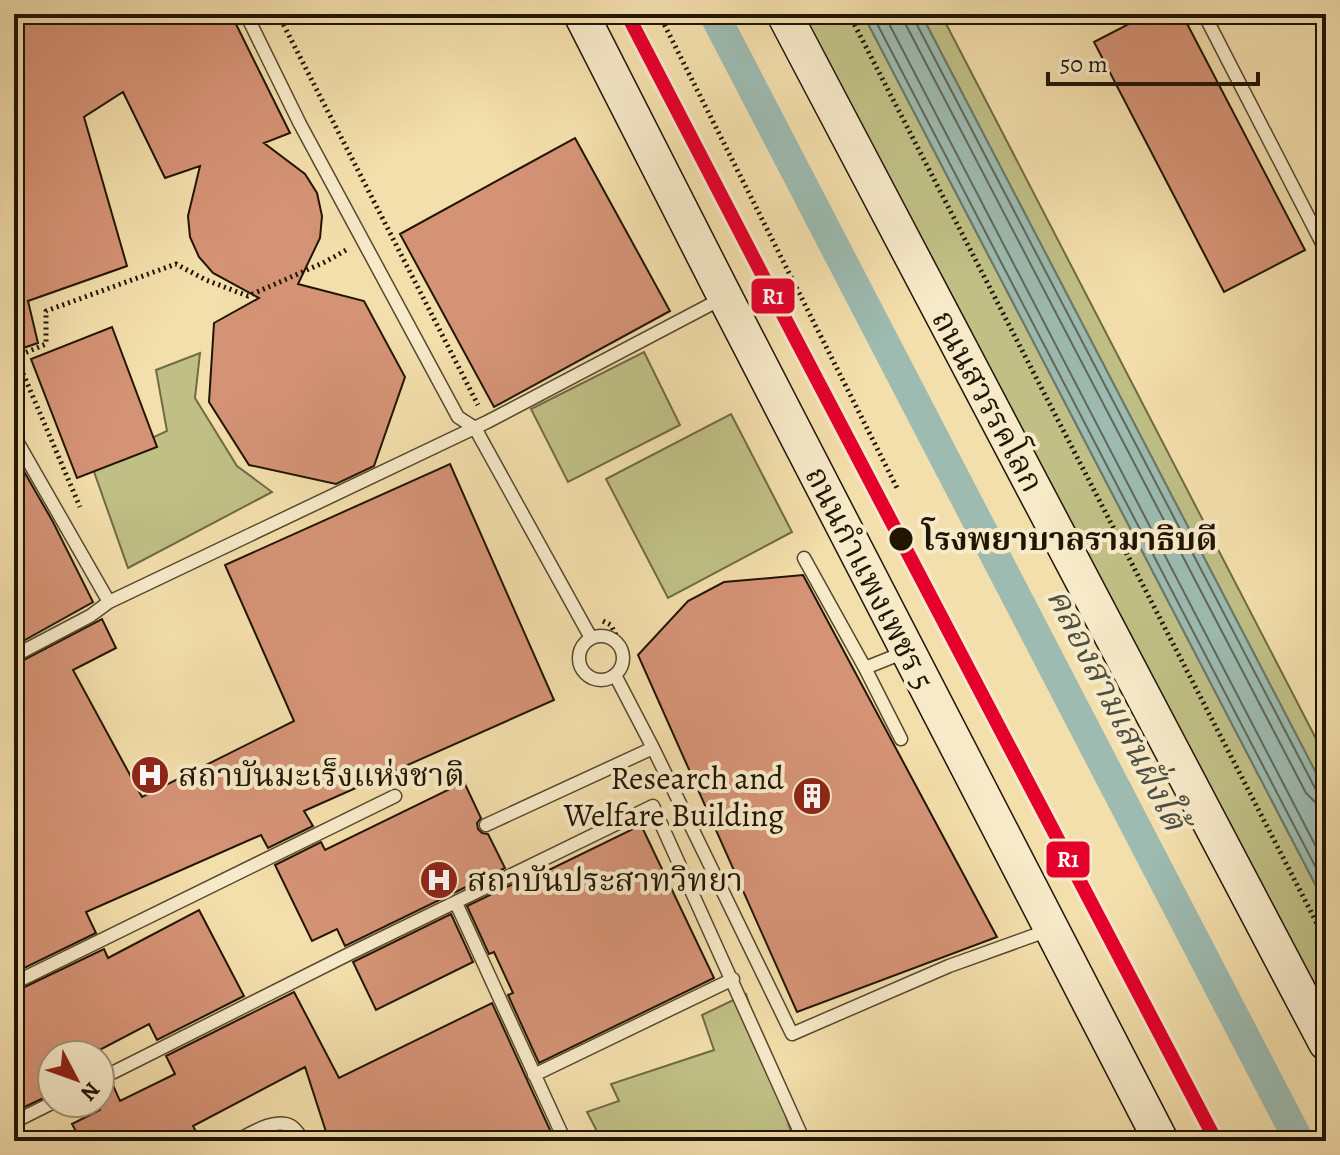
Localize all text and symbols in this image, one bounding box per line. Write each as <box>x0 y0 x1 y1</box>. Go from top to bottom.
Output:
scale bar <box>1048 36 1258 86</box>
text: 50 m <box>1060 48 1108 80</box>
line badge: R1 <box>750 277 796 315</box>
text: R1 <box>762 282 784 312</box>
street label: ถนนสวรรคโลก <box>921 302 1055 500</box>
street label: ถนนกำแพงเพชร 5 <box>795 459 945 697</box>
place label: โรงพยาบาลรามาธิบดี <box>921 517 1217 561</box>
marker: โรงพยาบาลรามาธิบดี <box>887 525 915 553</box>
water label: คลองสามเสนฝั่งใต้ <box>1036 579 1202 843</box>
place label: สถาบันมะเร็งแห่งชาติ <box>178 753 465 797</box>
hospital icon: สถาบันมะเร็งแห่งชาติ <box>129 754 171 796</box>
place label: Research and Welfare Building <box>563 756 785 837</box>
building icon: Research and Welfare Building <box>791 775 833 817</box>
line badge: R1 <box>1045 840 1091 879</box>
text: R1 <box>1057 845 1079 875</box>
place label: สถาบันประสาทวิทยา <box>467 858 743 902</box>
hospital icon: สถาบันประสาทวิทยา <box>418 859 460 901</box>
north arrow <box>36 1039 116 1119</box>
text: N <box>74 1076 107 1107</box>

